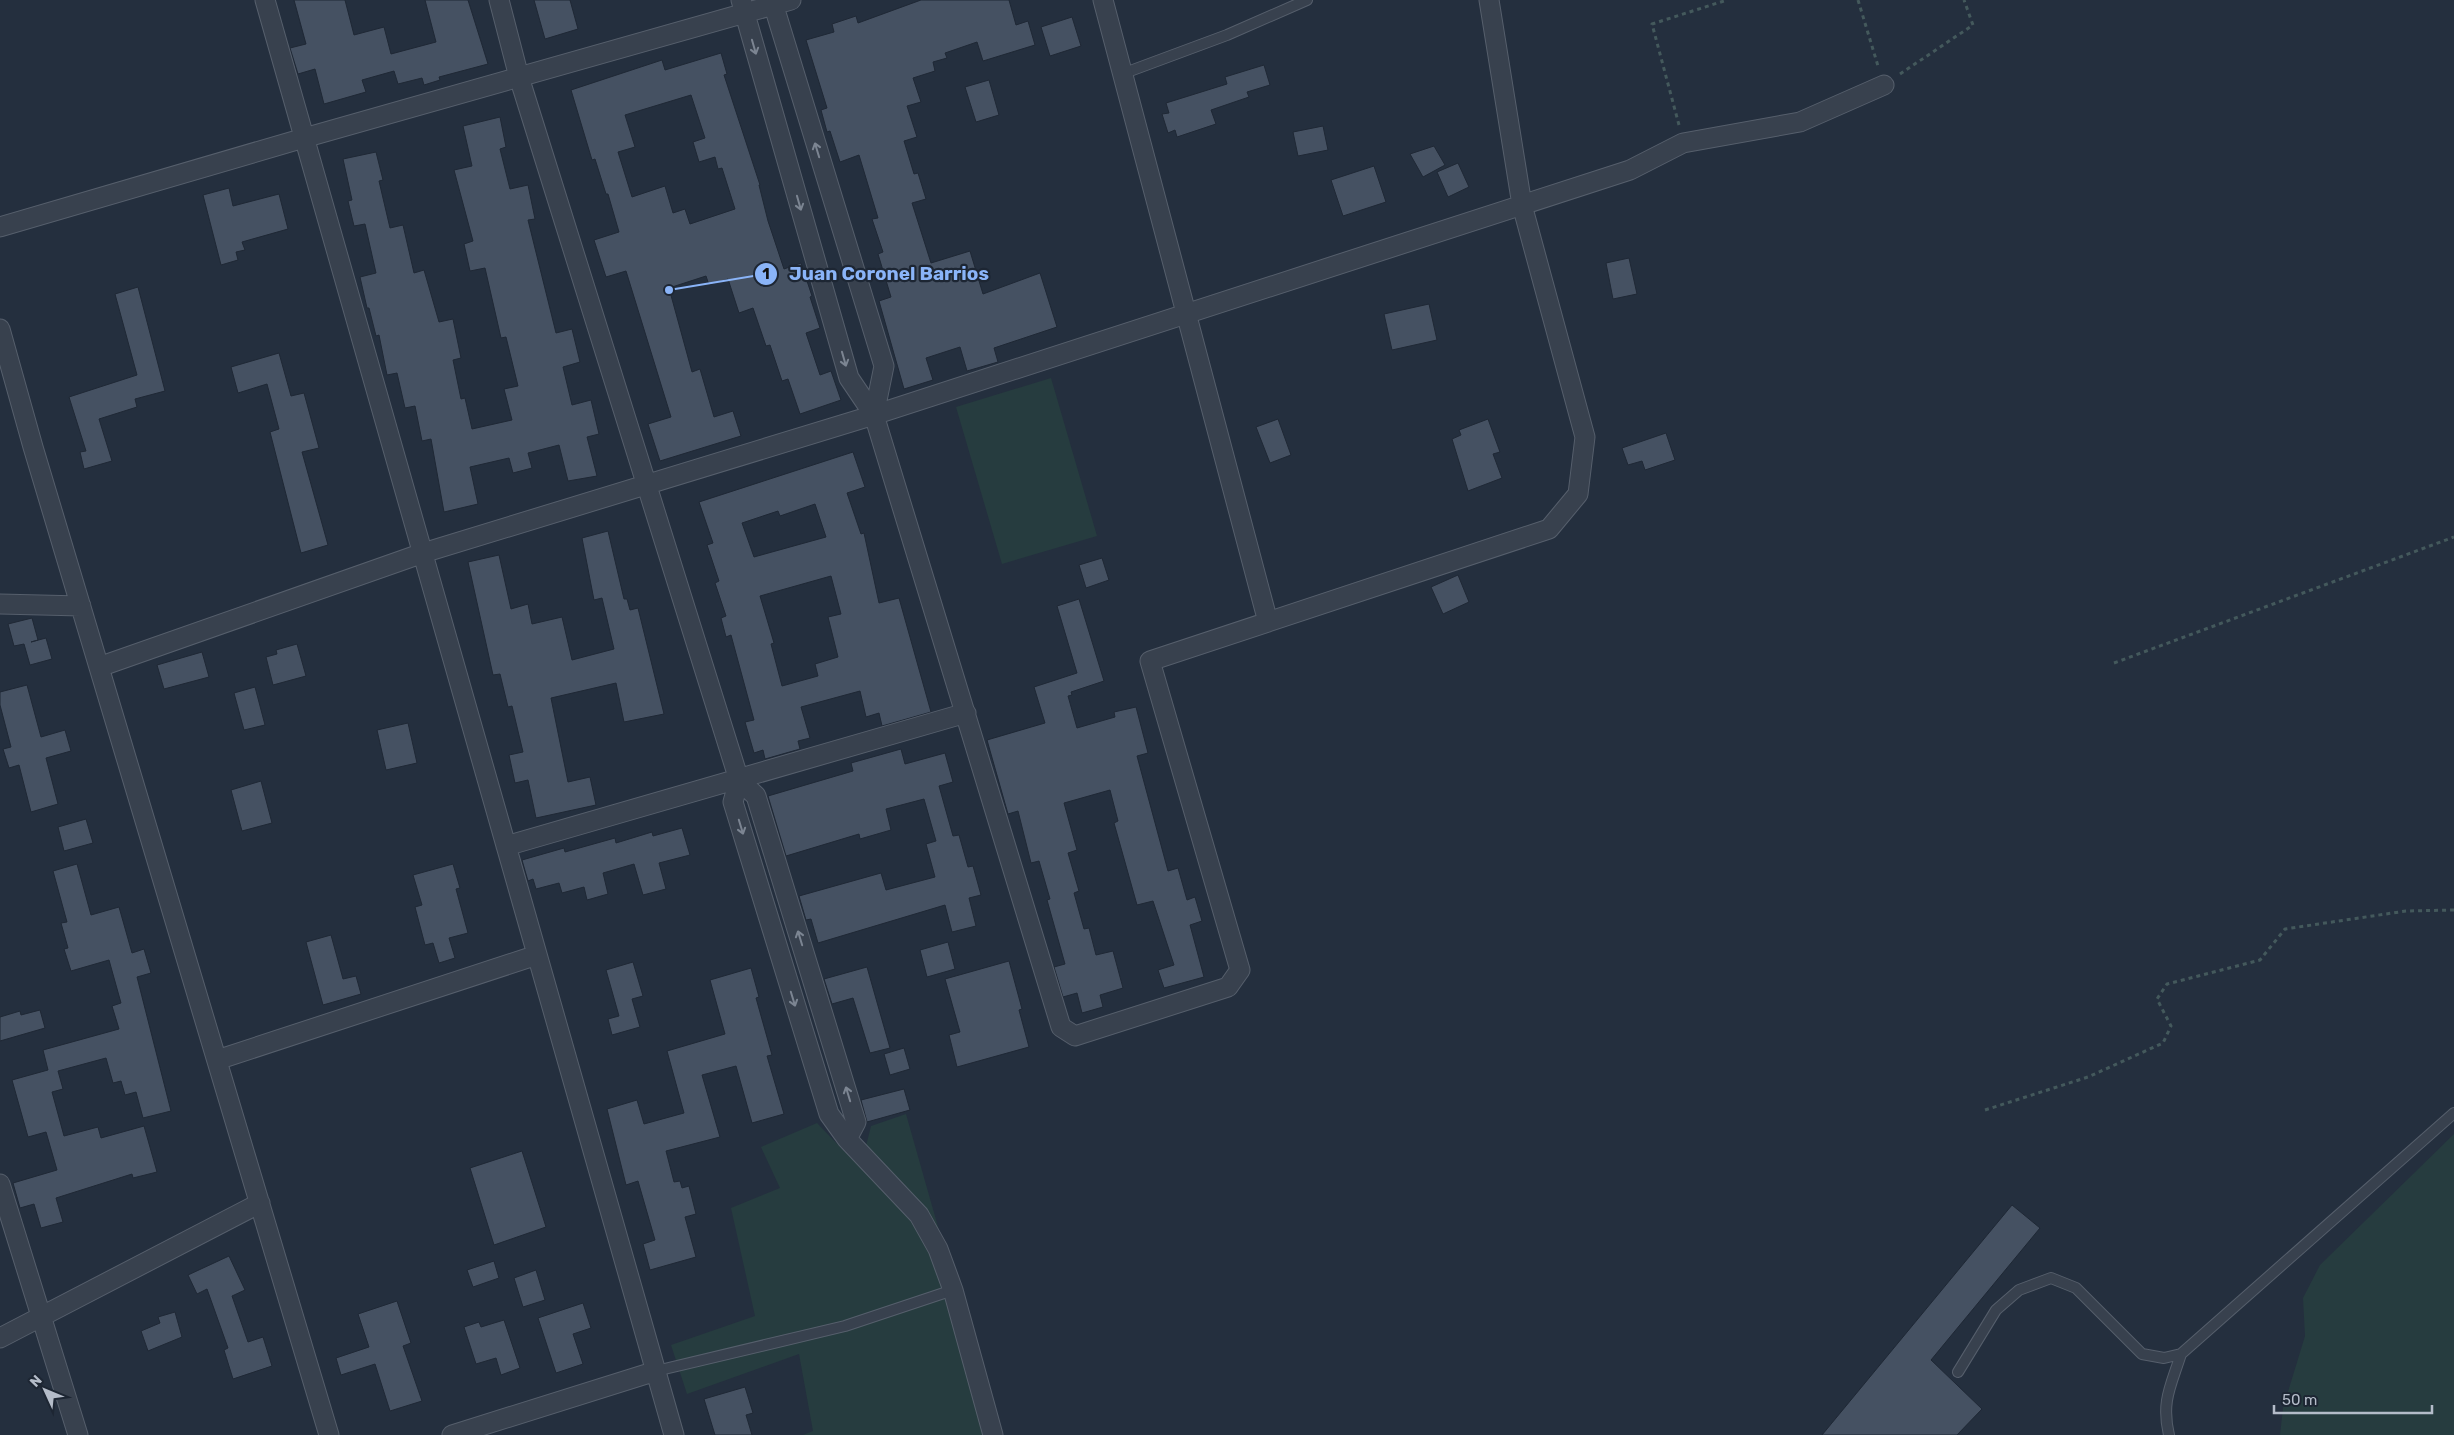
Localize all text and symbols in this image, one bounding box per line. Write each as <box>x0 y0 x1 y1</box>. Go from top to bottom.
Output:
one-way arrow <box>750 38 760 54</box>
one-way arrow <box>812 142 822 158</box>
one-way arrow <box>795 195 805 211</box>
callout: Juan Coronel Barrios <box>754 257 999 291</box>
text: Juan Coronel Barrios <box>789 262 989 285</box>
text: 1 <box>762 265 770 283</box>
one-way arrow <box>840 351 849 367</box>
one-way arrow <box>736 818 746 834</box>
one-way arrow <box>794 931 804 947</box>
one-way arrow <box>789 990 799 1006</box>
one-way arrow <box>842 1086 852 1102</box>
north arrow <box>20 1365 70 1415</box>
text: N <box>26 1372 46 1391</box>
scale bar <box>2274 1382 2432 1414</box>
text: 50 m <box>2282 1391 2317 1409</box>

